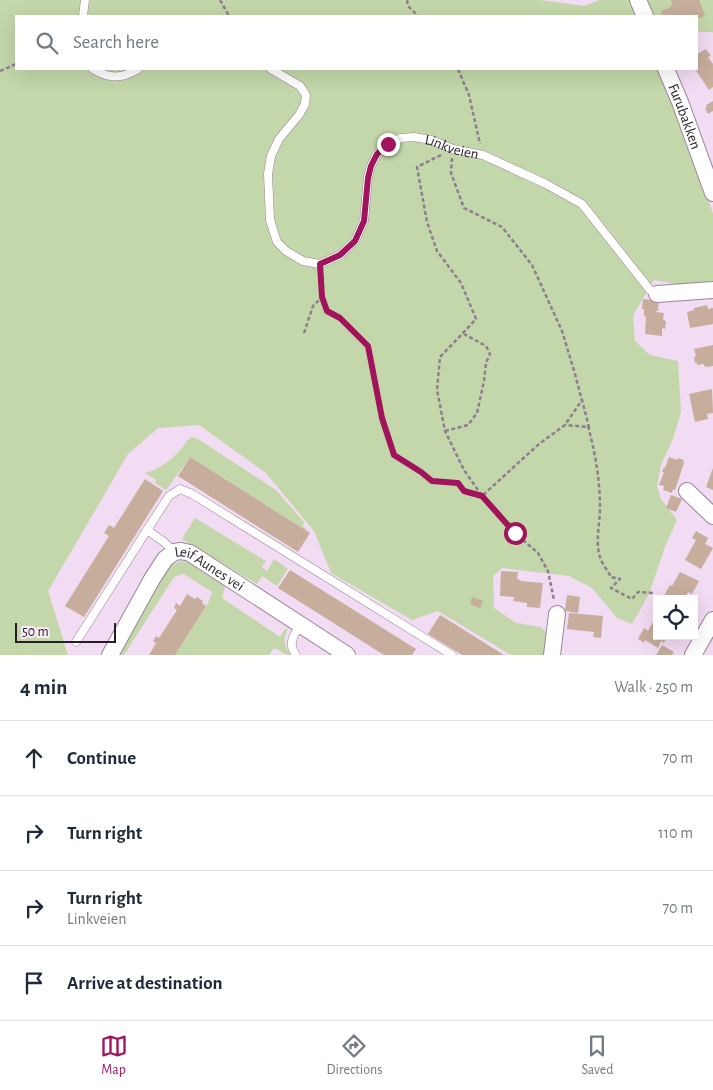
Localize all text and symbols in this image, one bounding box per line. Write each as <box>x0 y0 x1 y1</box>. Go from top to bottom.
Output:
search box <box>15 15 698 70</box>
icon: search <box>33 29 61 57</box>
text: Search here <box>73 33 159 52</box>
street label: Furubakken <box>665 82 703 151</box>
street label: Linkveien <box>424 132 480 162</box>
route end <box>377 133 400 156</box>
route start <box>504 522 527 545</box>
street label: Leif Aunes vei <box>173 544 247 594</box>
map controls <box>653 595 698 640</box>
button: locate <box>653 595 698 640</box>
scale bar <box>15 620 116 643</box>
text: 50 m <box>22 625 49 639</box>
text: 4 min <box>20 677 67 698</box>
text: Walk · 250 m <box>614 679 693 695</box>
icon: ahead <box>20 744 48 772</box>
text: Continue <box>67 749 136 768</box>
text: 70 m <box>662 750 693 766</box>
icon: right <box>20 819 48 847</box>
text: Turn right <box>67 824 142 843</box>
text: 110 m <box>658 825 693 841</box>
text: Turn right <box>67 889 142 908</box>
icon: right <box>20 894 48 922</box>
text: 70 m <box>662 900 693 916</box>
text: Linkveien <box>67 911 127 927</box>
icon: arrive <box>20 969 48 997</box>
text: Arrive at destination <box>67 974 223 993</box>
tab: Map <box>100 1032 128 1079</box>
tab: Directions <box>327 1032 382 1079</box>
tab: Saved <box>581 1032 613 1079</box>

